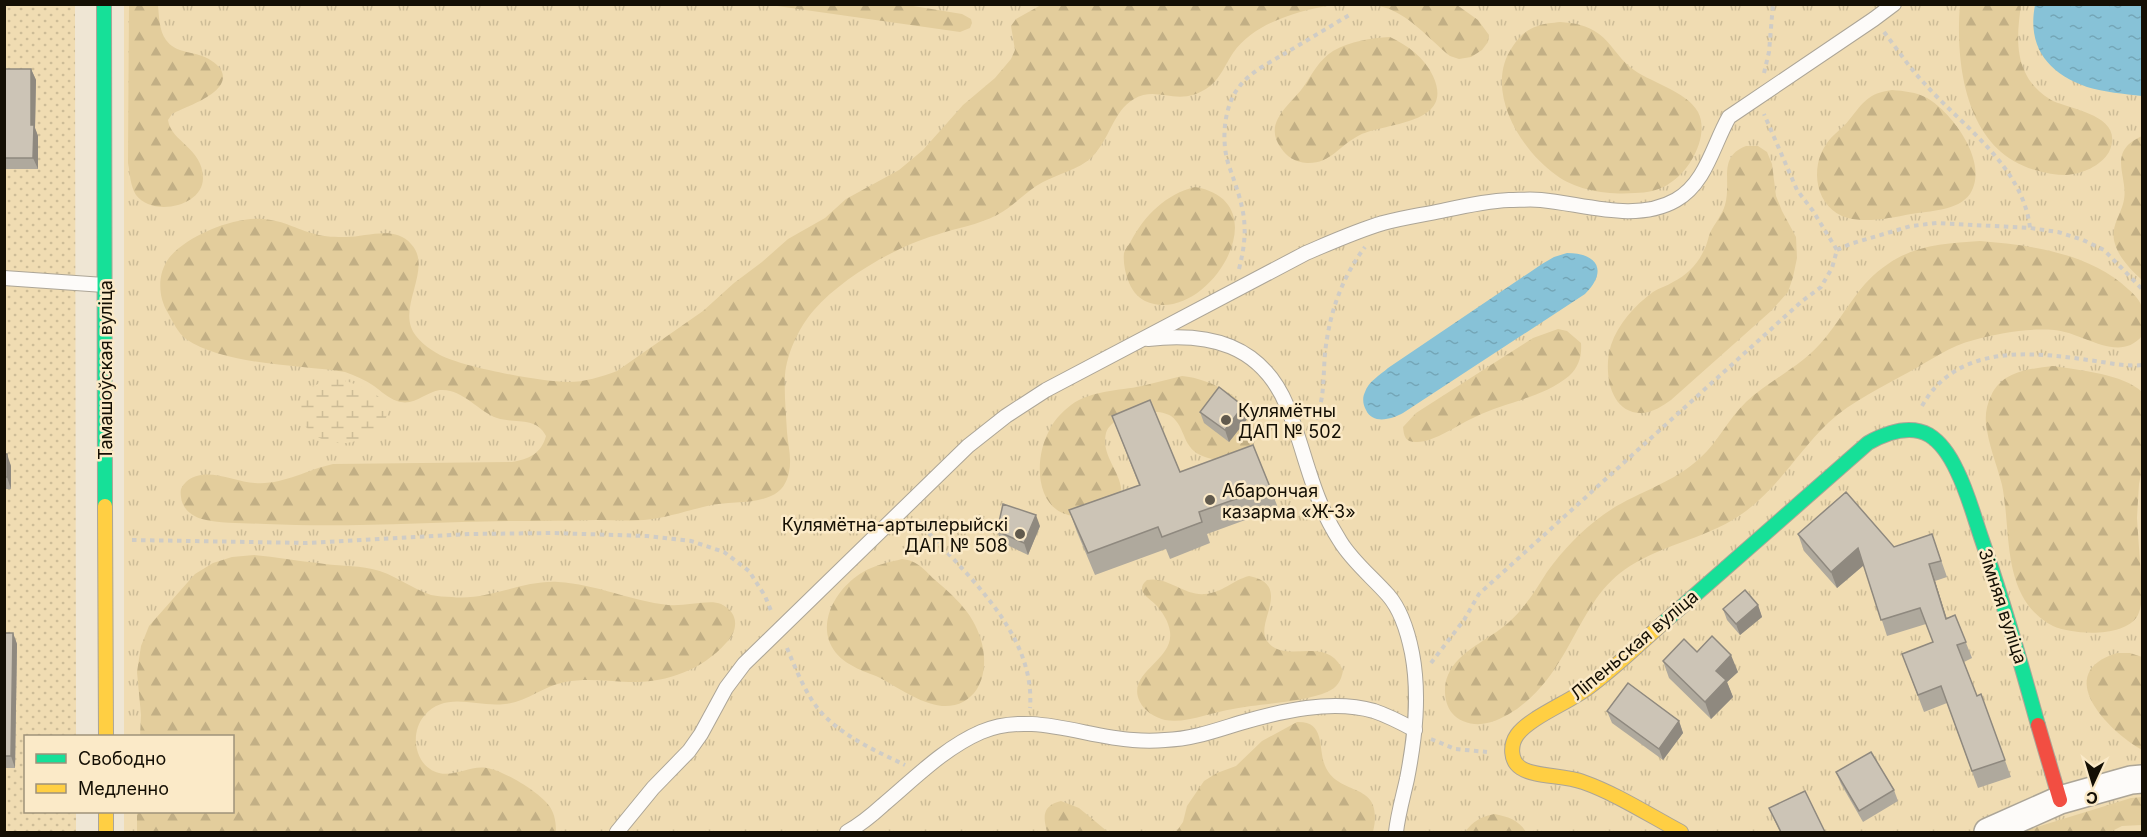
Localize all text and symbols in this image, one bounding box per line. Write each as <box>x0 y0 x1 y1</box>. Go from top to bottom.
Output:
street label: Тамашоўская вуліца <box>95 280 116 460</box>
place label: Кулямётны ДАП № 502 <box>1238 400 1342 442</box>
marker: Кулямётны ДАП № 502 <box>1219 413 1233 427</box>
place label: Абарончая казарма «Ж-З» <box>1222 480 1356 522</box>
marker: Абарончая казарма «Ж-З» <box>1203 493 1217 507</box>
place label: Кулямётна-артылерыйскі ДАП № 508 <box>782 514 1008 556</box>
marker: Кулямётна-артылерыйскі ДАП № 508 <box>1013 527 1027 541</box>
street label: Зімняя вуліца <box>1974 546 2032 666</box>
street label: Ліпеньская вуліца <box>1566 586 1702 704</box>
legend <box>24 735 234 813</box>
text: Свободно <box>78 748 166 769</box>
north arrow <box>2063 753 2123 813</box>
text: Медленно <box>78 778 169 799</box>
text: С <box>2085 788 2099 808</box>

